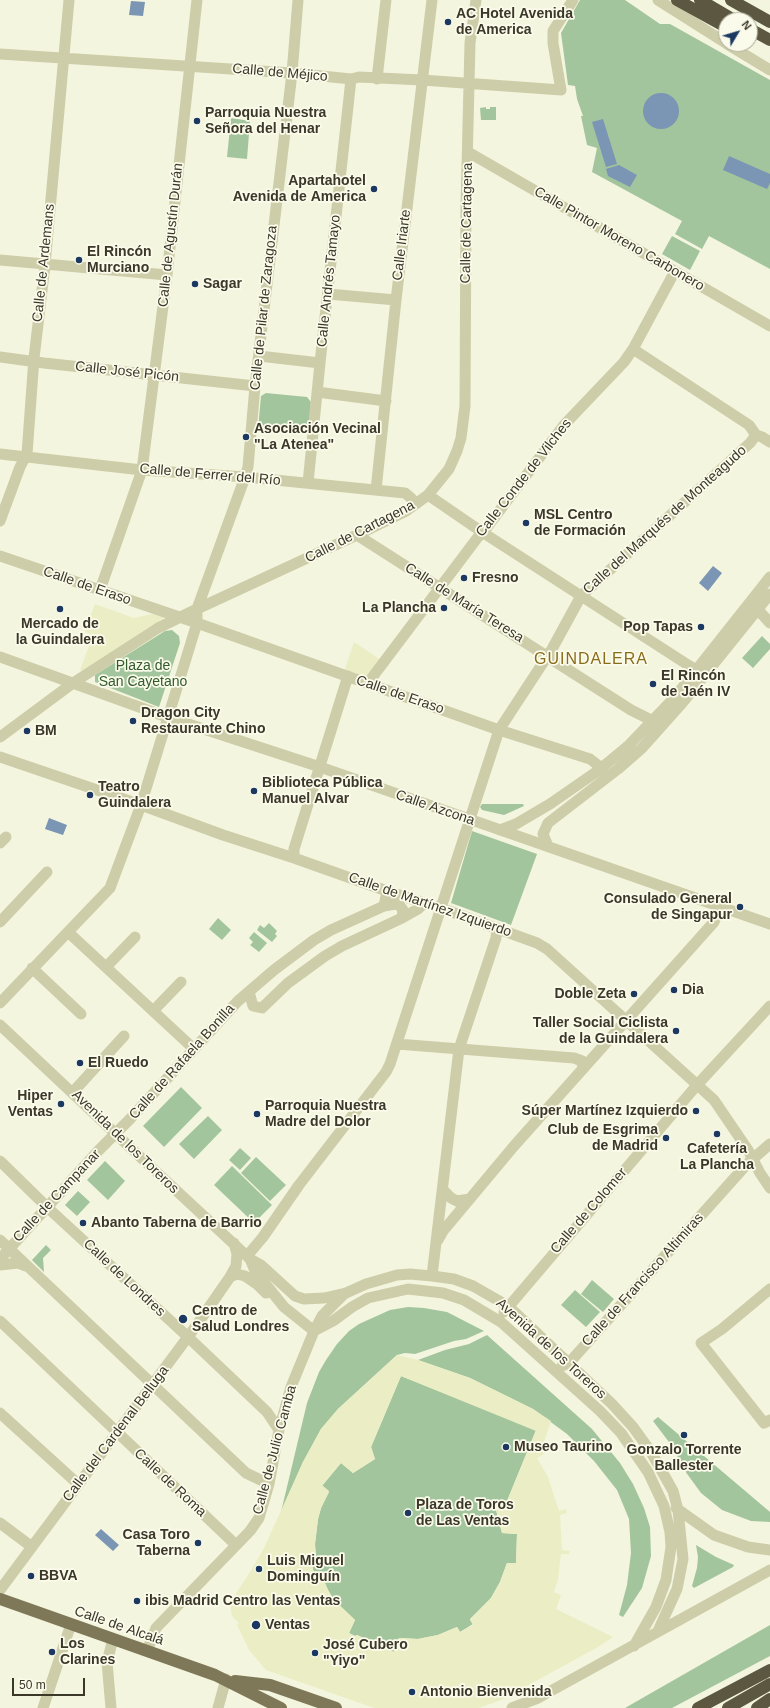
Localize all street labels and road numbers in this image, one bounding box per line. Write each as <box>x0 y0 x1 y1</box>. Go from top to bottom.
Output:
street label: Calle de Méjico <box>232 60 328 86</box>
street label: Calle de Agustín Durán <box>155 162 187 308</box>
street label: Calle de Cartagena <box>458 163 476 283</box>
street label: Calle Pintor Moreno Carbonero <box>531 183 707 295</box>
street label: Calle de Ardemans <box>29 203 59 323</box>
street label: Calle Iriarte <box>389 208 415 282</box>
street label: Calle Andrés Tamayo <box>314 214 344 348</box>
street label: Calle de Pilar de Zaragoza <box>247 225 281 391</box>
street label: Calle José Picón <box>74 358 180 386</box>
street label: Calle Conde de Vilches <box>473 416 575 540</box>
street label: Calle del Marqués de Monteagudo <box>580 442 750 598</box>
street label: Calle de Ferrer del Río <box>139 460 281 490</box>
street label: Calle de Cartagena <box>302 497 418 567</box>
street label: Calle de María Teresa <box>401 560 527 646</box>
street label: Calle de Eraso <box>41 563 133 609</box>
street label: Calle de Eraso <box>354 672 446 718</box>
street label: Calle Azcona <box>393 787 477 829</box>
street label: Calle de Martínez Izquierdo <box>346 869 514 941</box>
street label: Calle de Rafaela Bonilla <box>126 1001 238 1123</box>
street label: Avenida de los Toreros <box>68 1087 182 1197</box>
street label: Calle de Campanar <box>10 1146 104 1246</box>
street label: Calle de Colomer <box>547 1165 631 1257</box>
street label: Calle de Francisco Altimiras <box>579 1210 707 1350</box>
street label: Calle de Londres <box>80 1236 168 1320</box>
street label: Avenida de los Toreros <box>493 1295 609 1403</box>
street label: Calle del Cardenal Belluga <box>59 1363 173 1505</box>
street label: Calle de Julio Camba <box>250 1384 300 1516</box>
street label: Calle de Roma <box>130 1445 210 1521</box>
street label: Calle de Alcalá <box>72 1603 166 1649</box>

